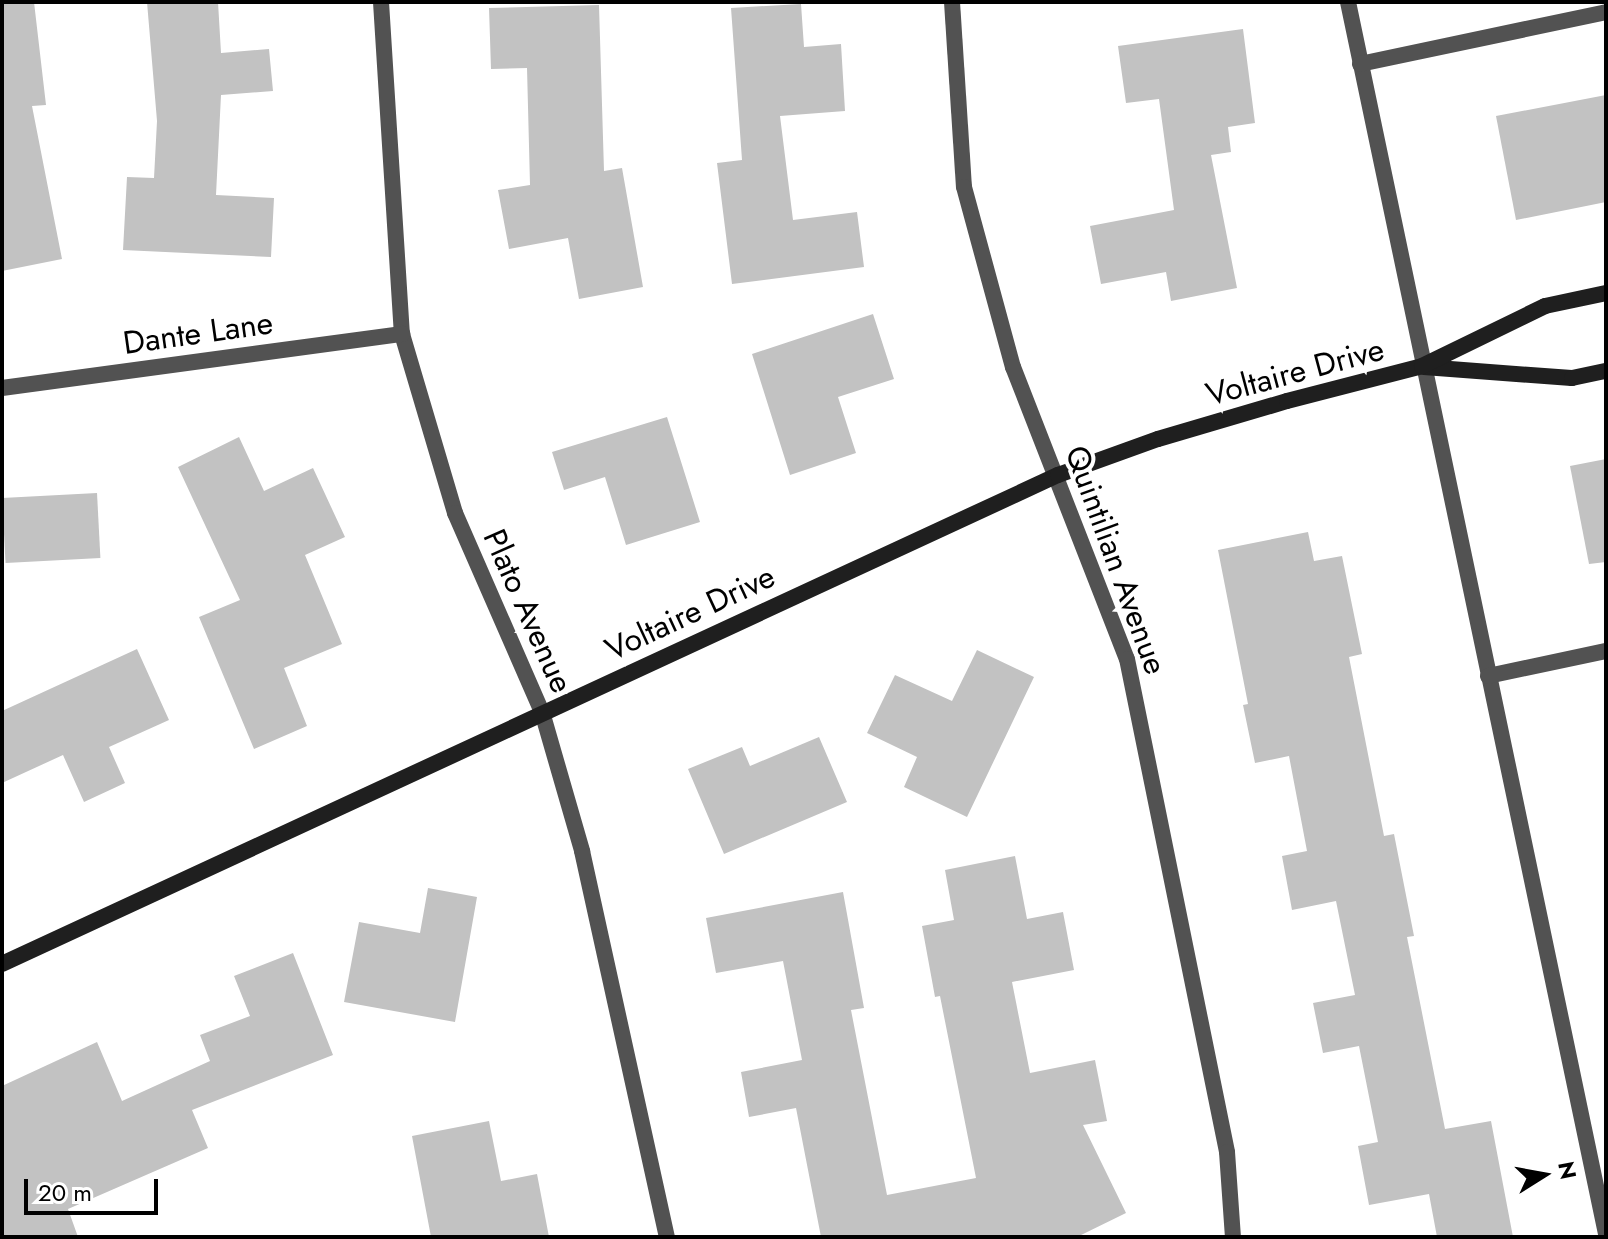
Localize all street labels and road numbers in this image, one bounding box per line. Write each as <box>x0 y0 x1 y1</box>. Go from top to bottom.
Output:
street label: Dante Lane <box>121 303 275 363</box>
street label: Voltaire Drive <box>1202 330 1388 414</box>
street label: Quintilian Avenue <box>1057 441 1175 679</box>
street label: Plato Avenue <box>475 523 581 699</box>
street label: Voltaire Drive <box>599 557 781 669</box>

